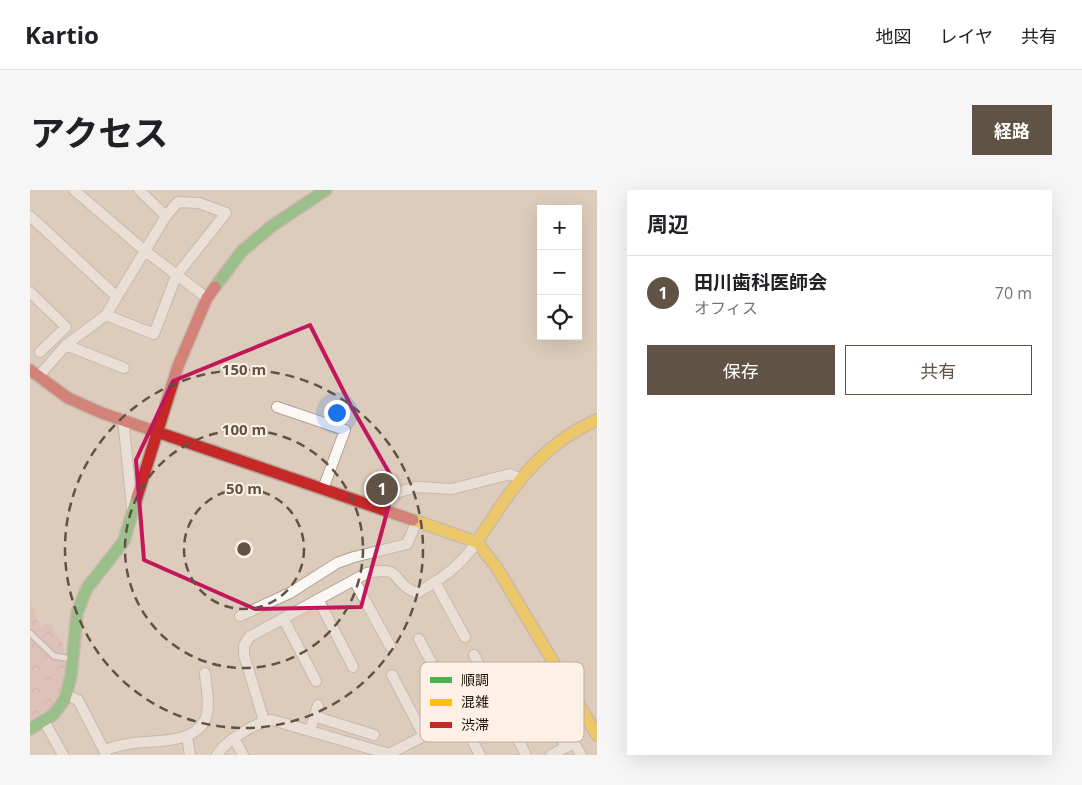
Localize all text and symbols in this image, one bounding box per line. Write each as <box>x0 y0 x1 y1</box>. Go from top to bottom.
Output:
text: Kartio <box>25 18 99 51</box>
text: 地図 <box>876 24 912 48</box>
text: レイヤ <box>940 24 993 48</box>
text: 共有 <box>1021 24 1057 48</box>
button: 経路 <box>972 105 1052 155</box>
text: アクセス <box>30 109 168 156</box>
map controls <box>537 205 582 340</box>
button: + <box>537 205 582 250</box>
text: 周辺 <box>647 210 689 238</box>
button: − <box>537 250 582 295</box>
text: 田川歯科医師会 <box>694 269 827 295</box>
text: 1 <box>658 282 668 304</box>
text: 70 m <box>995 282 1032 304</box>
button: locate <box>537 295 582 340</box>
text: オフィス <box>694 297 758 319</box>
button: 保存 <box>647 345 835 395</box>
button: 共有 <box>845 345 1032 395</box>
text: 150 m <box>222 359 266 379</box>
your location <box>324 400 350 426</box>
text: 100 m <box>222 419 266 439</box>
pin: 1 <box>366 470 398 508</box>
text: 50 m <box>226 478 262 498</box>
centre of rings <box>235 540 253 558</box>
legend <box>420 662 584 742</box>
text: 順調 <box>461 670 489 689</box>
text: 混雑 <box>461 692 489 711</box>
text: 渋滞 <box>461 715 489 734</box>

